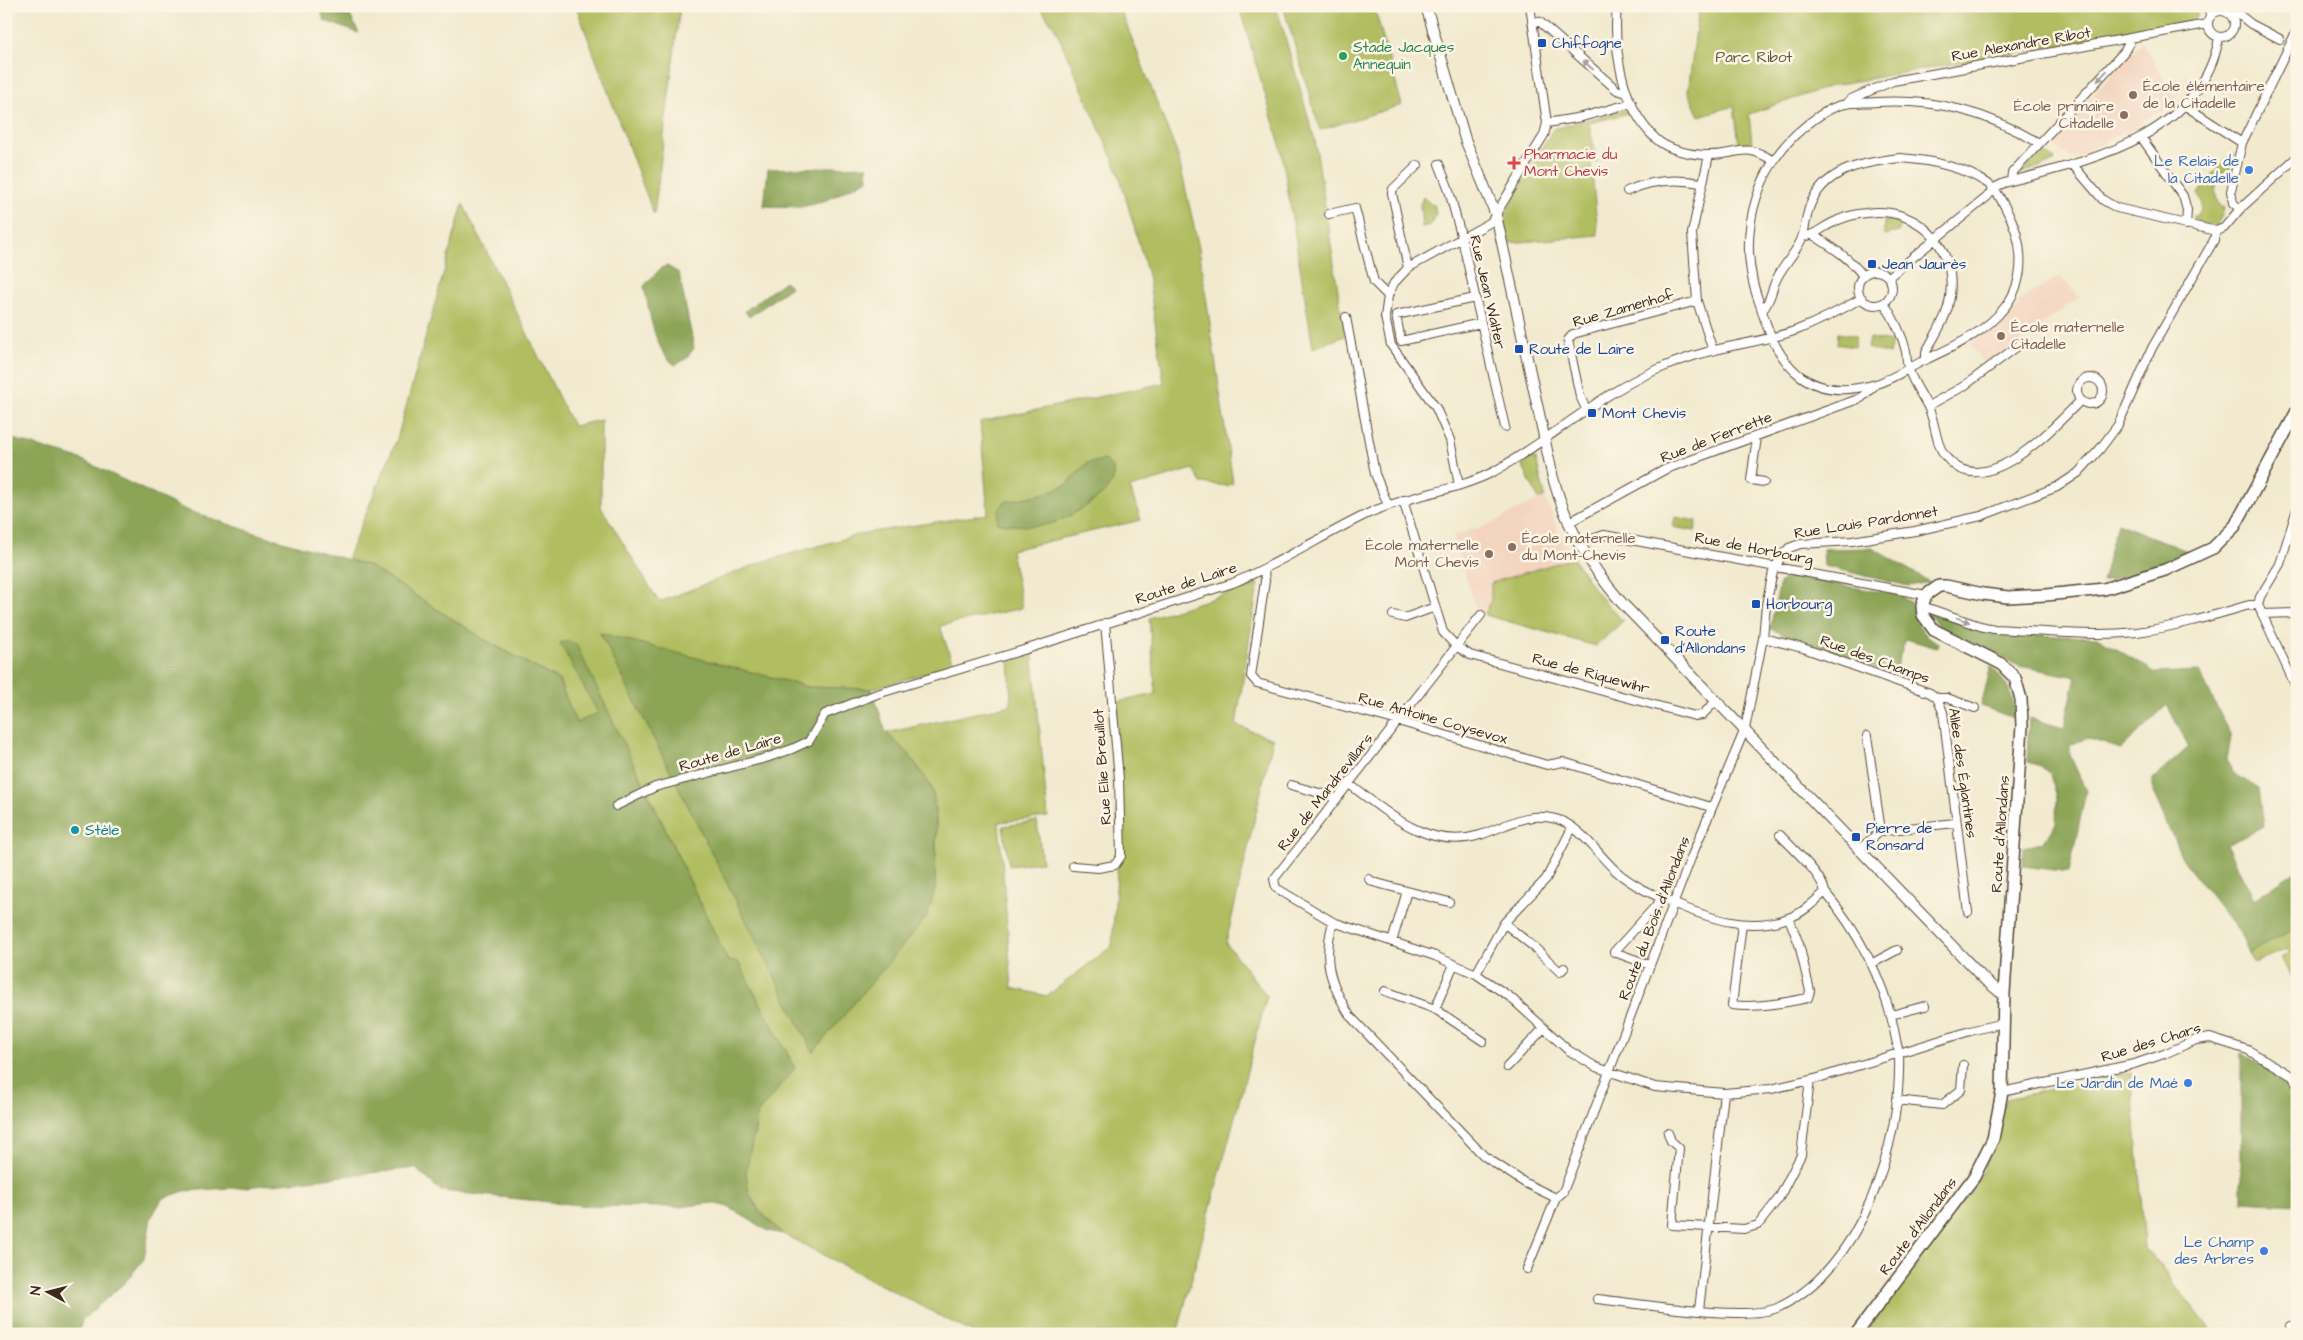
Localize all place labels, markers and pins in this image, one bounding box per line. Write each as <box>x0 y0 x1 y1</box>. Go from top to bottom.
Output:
place label: Chiffogne <box>1552 33 1622 55</box>
place label: Stade Jacques Annequin <box>1353 37 1455 75</box>
marker: Chiffogne <box>1536 37 1548 49</box>
marker: Stade Jacques Annequin <box>1337 50 1349 62</box>
place label: École élémentaire de la Citadelle <box>2143 76 2265 114</box>
marker: École élémentaire de la Citadelle <box>2127 89 2139 101</box>
place label: École primaire Citadelle <box>2014 96 2114 134</box>
marker: École primaire Citadelle <box>2118 109 2130 121</box>
place label: Pharmacie du Mont Chevis <box>1524 144 1618 182</box>
place label: Le Relais de la Citadelle <box>2154 151 2239 189</box>
marker: Pharmacie du Mont Chevis <box>1508 157 1520 169</box>
marker: Le Relais de la Citadelle <box>2243 164 2255 176</box>
place label: Jean Jaurès <box>1882 254 1967 275</box>
marker: Jean Jaurès <box>1866 258 1878 270</box>
place label: École maternelle Citadelle <box>2011 317 2125 355</box>
marker: École maternelle Citadelle <box>1995 330 2007 342</box>
place label: Route de Laire <box>1529 339 1634 360</box>
marker: Route de Laire <box>1513 343 1525 355</box>
place label: Mont Chevis <box>1602 403 1687 424</box>
marker: Mont Chevis <box>1586 407 1598 419</box>
place label: École maternelle du Mont-Chevis <box>1522 528 1636 566</box>
place label: École maternelle Mont Chevis <box>1366 535 1479 573</box>
marker: École maternelle du Mont-Chevis <box>1506 541 1518 553</box>
marker: École maternelle Mont Chevis <box>1483 548 1495 560</box>
place label: Horbourg <box>1766 594 1833 616</box>
marker: Horbourg <box>1750 598 1762 610</box>
place label: Route d'Allondans <box>1675 621 1746 659</box>
marker: Route d'Allondans <box>1659 634 1671 646</box>
place label: Pierre de Ronsard <box>1866 818 1932 856</box>
place label: Stèle <box>85 820 119 841</box>
marker: Stèle <box>69 824 81 836</box>
marker: Pierre de Ronsard <box>1850 831 1862 843</box>
place label: Le Jardin de Maé <box>2056 1073 2178 1094</box>
marker: Le Jardin de Maé <box>2182 1077 2194 1089</box>
place label: Le Champ des Arbres <box>2174 1232 2254 1270</box>
marker: Le Champ des Arbres <box>2258 1245 2270 1257</box>

